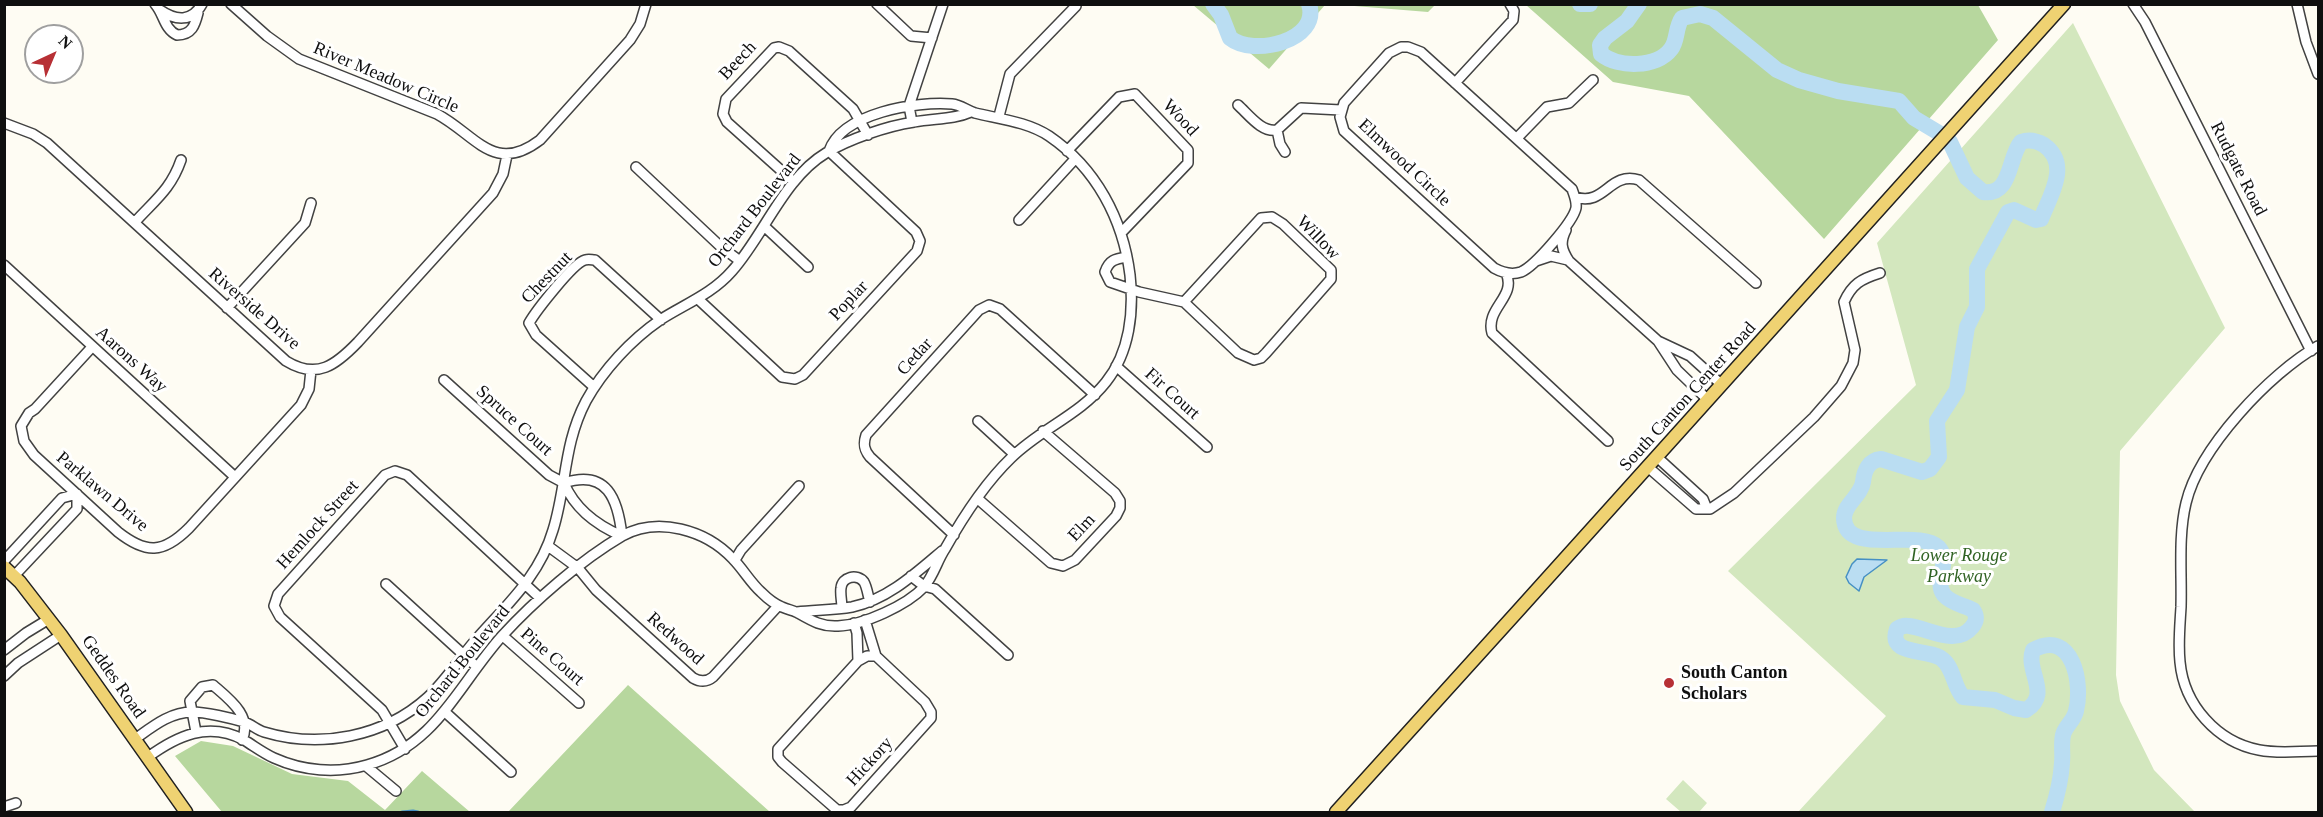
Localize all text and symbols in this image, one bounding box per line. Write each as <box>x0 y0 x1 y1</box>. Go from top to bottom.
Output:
north arrow <box>24 24 84 84</box>
text: N <box>55 32 76 52</box>
street label: Beech <box>715 37 761 85</box>
street label: River Meadow Circle <box>310 38 462 118</box>
street label: Wood <box>1158 95 1202 141</box>
street label: Elmwood Circle <box>1353 115 1455 211</box>
street label: Rudgate Road <box>2205 118 2271 220</box>
street label: Orchard Boulevard <box>704 150 806 272</box>
street label: Willow <box>1292 211 1344 265</box>
street label: Chestnut <box>517 247 577 309</box>
street label: Riverside Drive <box>204 263 304 355</box>
street label: Poplar <box>825 276 873 326</box>
street label: South Canton Center Road <box>1615 318 1761 476</box>
street label: Aarons Way <box>91 322 171 398</box>
street label: Cedar <box>893 334 937 380</box>
street label: Fir Court <box>1140 364 1204 424</box>
street label: Spruce Court <box>471 381 557 461</box>
street label: Parklawn Drive <box>52 447 152 537</box>
street label: Hemlock Street <box>272 476 364 574</box>
street label: Elm <box>1064 510 1100 546</box>
park label: Lower Rouge Parkway <box>1911 545 2007 588</box>
street label: Orchard Boulevard <box>411 601 515 723</box>
street label: Redwood <box>642 608 708 670</box>
street label: Pine Court <box>516 623 588 691</box>
street label: Geddes Road <box>76 631 150 723</box>
place label: South Canton Scholars <box>1681 662 1788 704</box>
marker: South Canton Scholars <box>1662 676 1676 690</box>
street label: Hickory <box>842 733 898 791</box>

